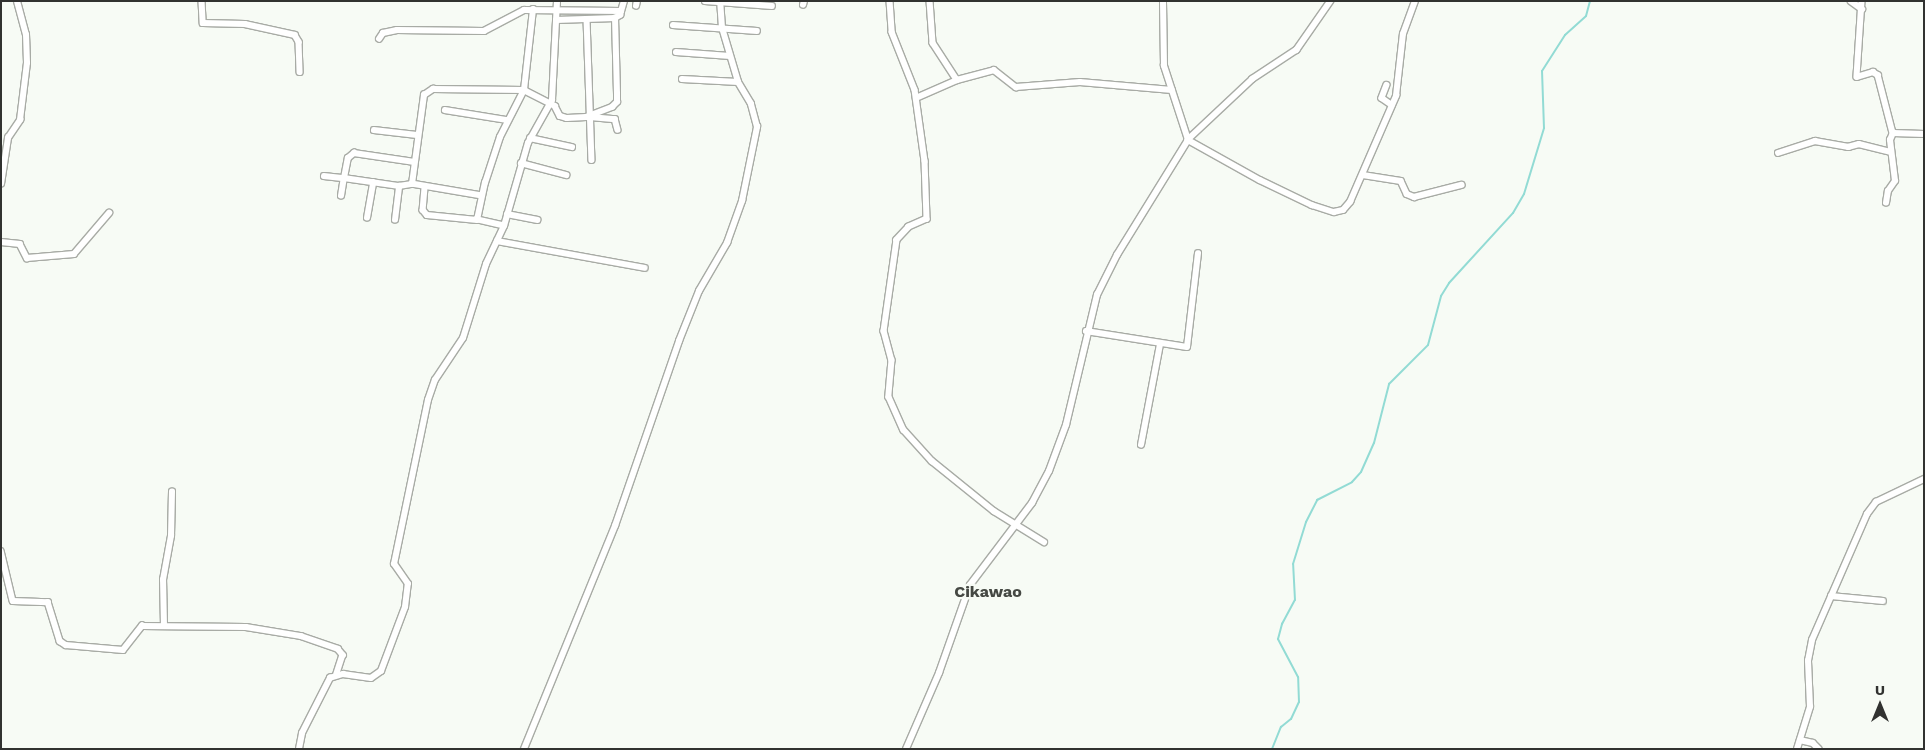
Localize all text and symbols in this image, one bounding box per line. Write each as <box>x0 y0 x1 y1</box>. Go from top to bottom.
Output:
district label: Cikawao <box>954 582 1022 602</box>
north arrow <box>1855 680 1905 730</box>
text: U <box>1875 682 1885 698</box>

